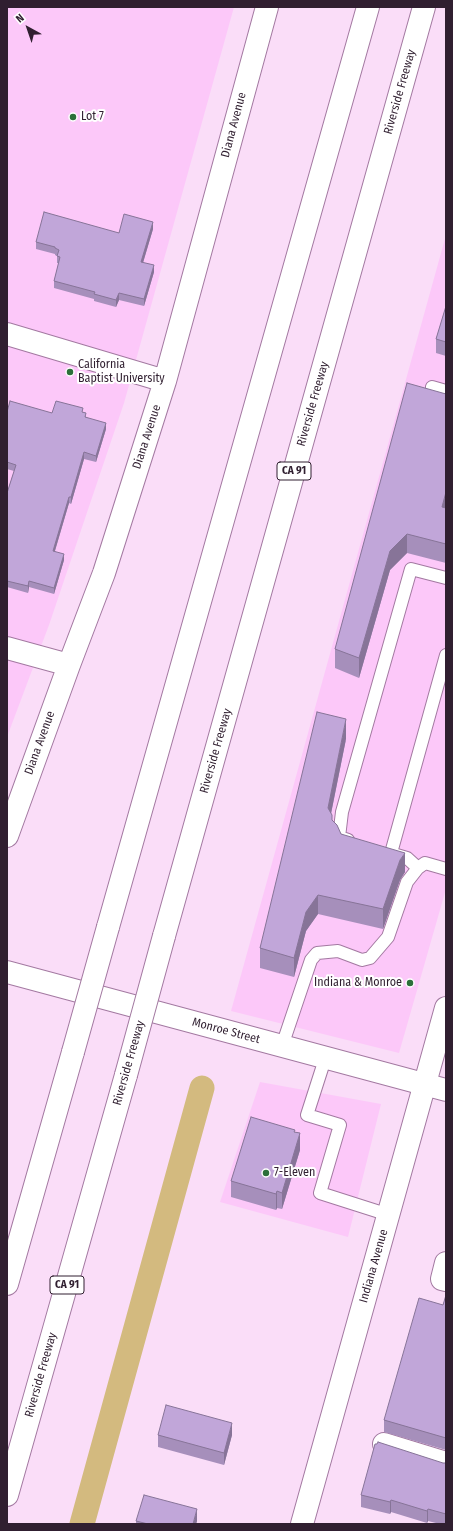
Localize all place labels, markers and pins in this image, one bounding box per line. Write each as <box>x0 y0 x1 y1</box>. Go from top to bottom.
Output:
place label: Lot 7 <box>81 110 104 124</box>
marker: Lot 7 <box>68 112 78 122</box>
place label: California Baptist University <box>78 358 165 386</box>
marker: California Baptist University <box>65 367 75 377</box>
place label: Indiana & Monroe <box>314 976 402 990</box>
marker: Indiana & Monroe <box>405 978 415 988</box>
place label: 7-Eleven <box>274 1166 315 1180</box>
marker: 7-Eleven <box>261 1168 271 1178</box>

